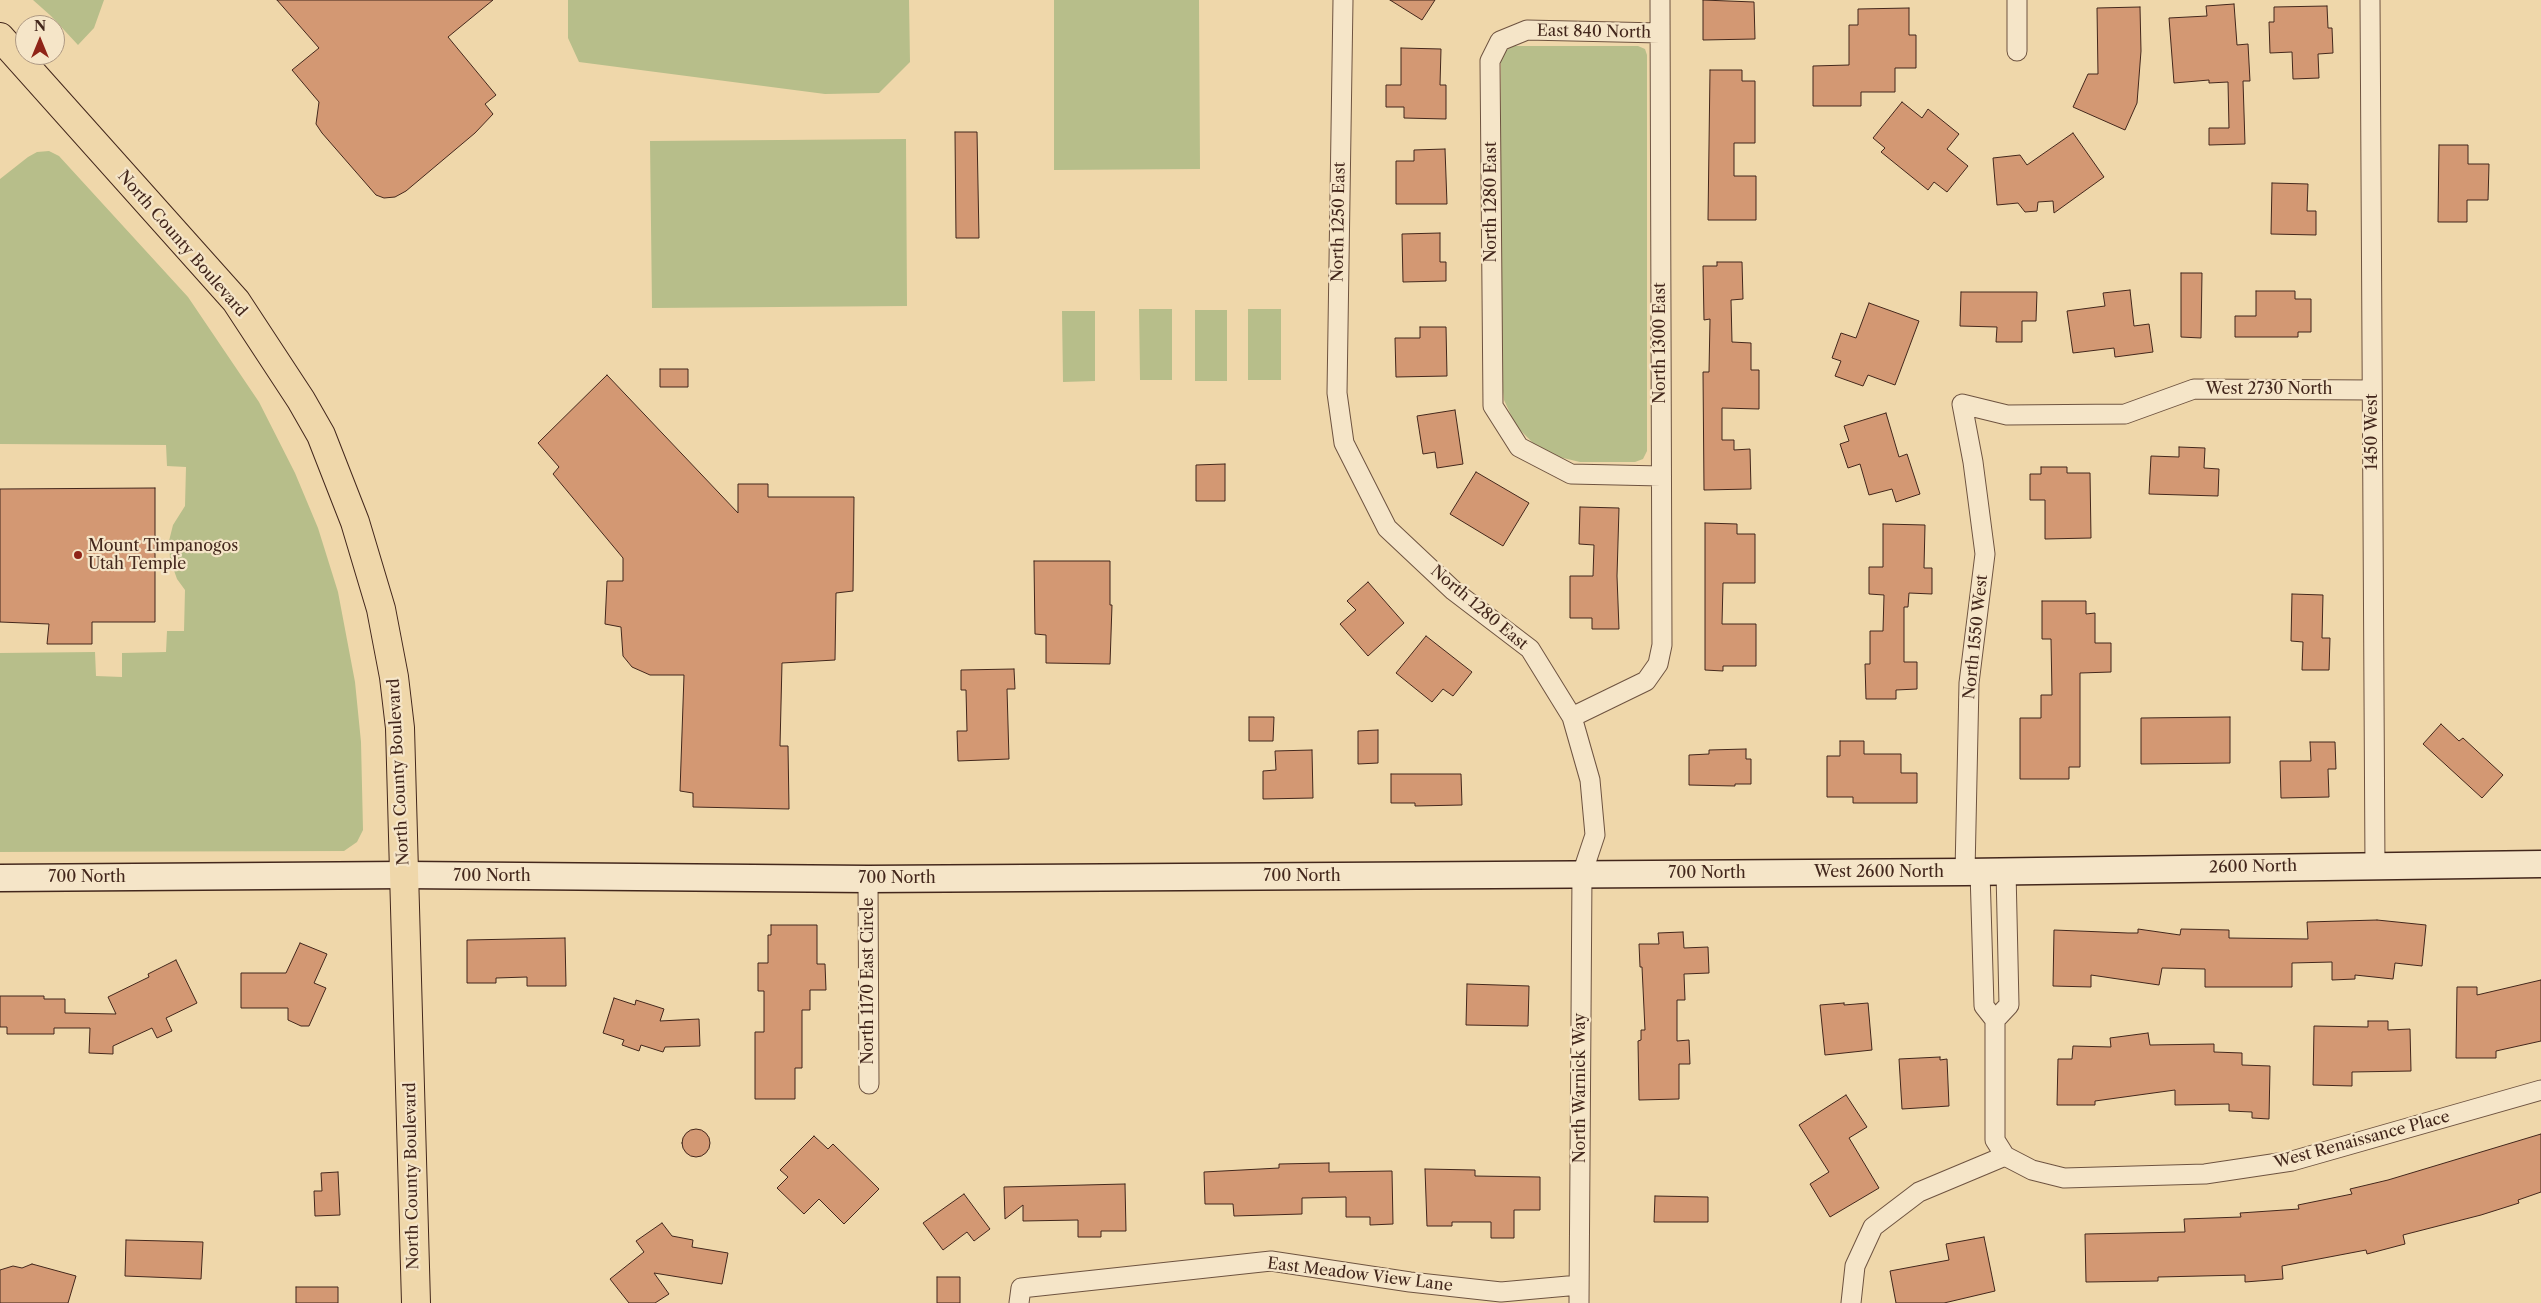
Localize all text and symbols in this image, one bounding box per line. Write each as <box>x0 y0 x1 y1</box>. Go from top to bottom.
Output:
north arrow <box>15 15 65 65</box>
text: N <box>34 17 46 35</box>
street label: East 840 North <box>1537 21 1651 43</box>
street label: North 1280 East <box>1481 141 1501 263</box>
street label: North 1250 East <box>1328 162 1350 282</box>
street label: North County Boulevard <box>113 167 251 321</box>
street label: North 1300 East <box>1650 282 1670 404</box>
street label: West 2730 North <box>2205 379 2333 399</box>
street label: 1450 West <box>2362 394 2382 470</box>
place label: Mount Timpanogos Utah Temple <box>88 536 238 574</box>
marker: Mount Timpanogos Utah Temple <box>72 549 84 561</box>
street label: North 1280 East <box>1426 562 1532 654</box>
street label: North 1550 West <box>1960 574 1992 700</box>
street label: North County Boulevard <box>385 678 413 866</box>
street label: 2600 North <box>2209 857 2297 877</box>
street label: West 2600 North <box>1814 862 1944 882</box>
street label: 700 North <box>1668 863 1746 883</box>
street label: 700 North <box>453 866 531 886</box>
street label: 700 North <box>1263 866 1341 886</box>
street label: 700 North <box>48 867 126 887</box>
street label: 700 North <box>858 868 936 888</box>
street label: North 1170 East Circle <box>858 897 878 1065</box>
street label: North Warnick Way <box>1570 1013 1590 1163</box>
street label: North County Boulevard <box>401 1082 423 1270</box>
street label: West Renaissance Place <box>2272 1107 2452 1173</box>
street label: East Meadow View Lane <box>1266 1254 1454 1296</box>

